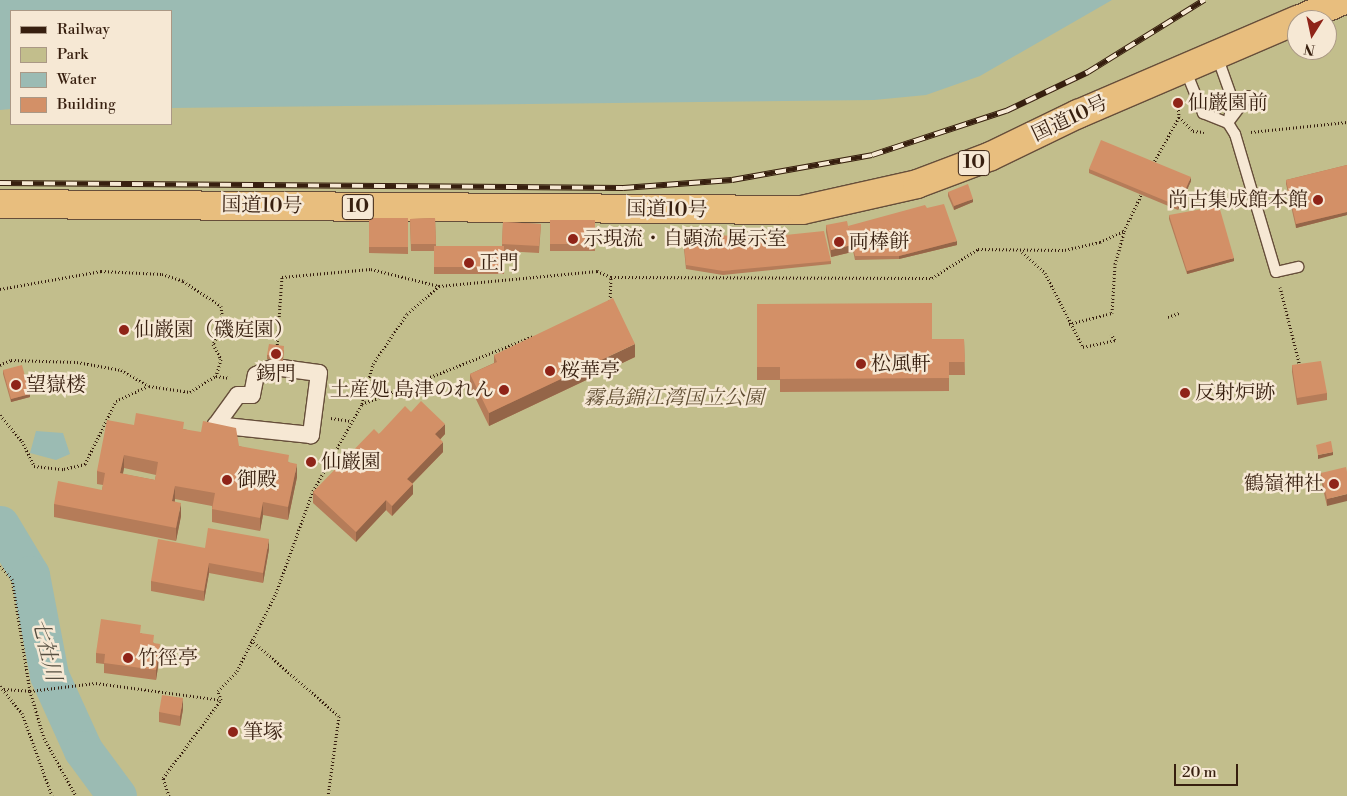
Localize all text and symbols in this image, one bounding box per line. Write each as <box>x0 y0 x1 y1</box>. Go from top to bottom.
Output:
legend <box>10 10 172 125</box>
north arrow <box>1287 10 1337 60</box>
text: Railway <box>57 20 110 39</box>
text: N <box>1303 39 1317 59</box>
text: Park <box>57 45 88 64</box>
text: Water <box>57 70 96 89</box>
street label: 国道10号 <box>1028 91 1112 147</box>
place label: 仙巌園前 <box>1188 91 1268 115</box>
text: Building <box>57 95 116 114</box>
marker: 仙巌園前 <box>1172 97 1184 109</box>
road number: 10 <box>958 146 990 180</box>
place label: 尚古集成館本館 <box>1168 188 1308 212</box>
road number: 10 <box>342 190 374 223</box>
street label: 国道10号 <box>221 193 303 219</box>
marker: 尚古集成館本館 <box>1312 194 1324 206</box>
street label: 国道10号 <box>626 197 708 223</box>
place label: 示現流・自顕流 展示室 <box>583 227 787 251</box>
place label: 両棒餅 <box>849 230 909 254</box>
marker: 示現流・自顕流 展示室 <box>567 233 579 245</box>
marker: 両棒餅 <box>833 236 845 248</box>
place label: 正門 <box>479 251 519 275</box>
marker: 正門 <box>463 257 475 269</box>
place label: 仙巌園（磯庭園） <box>134 318 294 342</box>
marker: 仙巌園（磯庭園） <box>118 324 130 336</box>
marker: 錫門 <box>270 348 282 360</box>
place label: 松風軒 <box>871 352 931 376</box>
marker: 松風軒 <box>855 358 867 370</box>
place label: 桜華亭 <box>560 359 620 383</box>
place label: 錫門 <box>256 362 296 386</box>
marker: 桜華亭 <box>544 365 556 377</box>
place label: 望嶽楼 <box>26 373 86 397</box>
place label: 土産処 島津のれん <box>330 378 494 402</box>
marker: 望嶽楼 <box>10 379 22 391</box>
place label: 反射炉跡 <box>1195 381 1275 405</box>
marker: 土産処 島津のれん <box>498 384 510 396</box>
park label: 霧島錦江湾国立公園 <box>584 386 764 410</box>
marker: 反射炉跡 <box>1179 387 1191 399</box>
place label: 仙巌園 <box>321 450 381 474</box>
marker: 仙巌園 <box>305 456 317 468</box>
place label: 御殿 <box>237 468 277 492</box>
place label: 鶴嶺神社 <box>1244 472 1324 496</box>
marker: 御殿 <box>221 474 233 486</box>
marker: 鶴嶺神社 <box>1328 478 1340 490</box>
water label: 七社川 <box>26 616 66 684</box>
place label: 竹徑亭 <box>138 646 198 670</box>
marker: 竹徑亭 <box>122 652 134 664</box>
place label: 筆塚 <box>243 720 283 744</box>
marker: 筆塚 <box>227 726 239 738</box>
scale bar <box>1177 754 1241 786</box>
text: 20 m <box>1182 763 1217 782</box>

